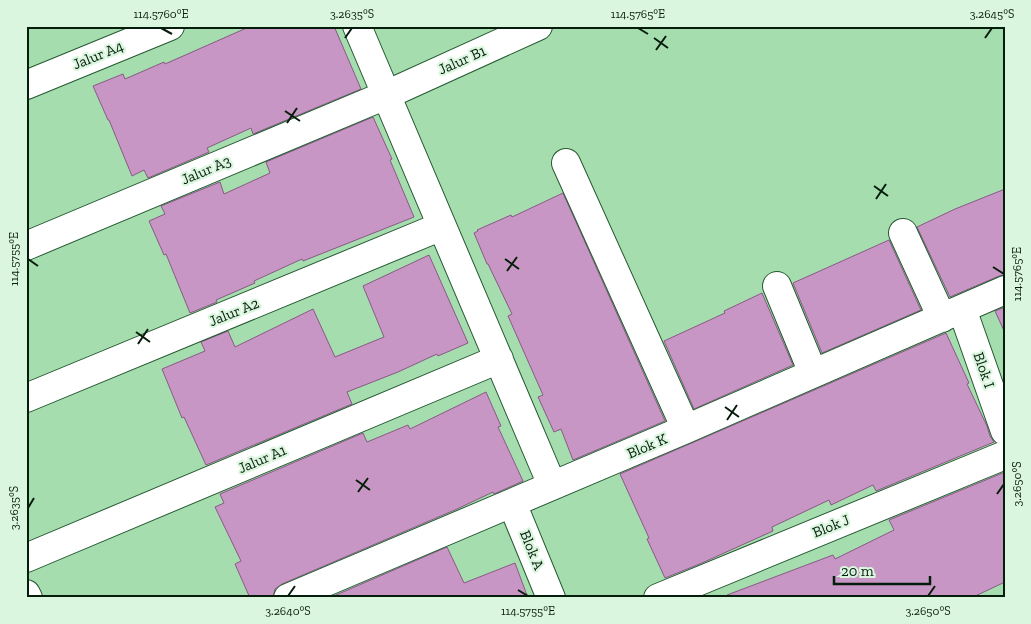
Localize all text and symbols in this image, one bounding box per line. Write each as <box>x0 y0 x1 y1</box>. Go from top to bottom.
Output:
text: 114.5760°E <box>133 7 189 21</box>
text: 3.2635°S <box>330 7 374 21</box>
text: 114.5765°E <box>611 7 665 21</box>
text: 3.2645°S <box>970 7 1014 21</box>
street label: Jalur A4 <box>70 37 126 73</box>
street label: Jalur B1 <box>435 41 489 78</box>
street label: Jalur A3 <box>178 152 234 188</box>
text: 114.5755°E <box>7 232 21 286</box>
text: 114.5765°E <box>1010 247 1024 301</box>
street label: Jalur A2 <box>206 294 262 330</box>
street label: Blok I <box>970 350 999 390</box>
street label: Blok K <box>624 429 670 462</box>
street label: Jalur A1 <box>235 441 289 477</box>
text: 3.2650°S <box>1010 461 1024 507</box>
text: 3.2635°S <box>7 486 21 530</box>
street label: Blok J <box>810 510 852 542</box>
street label: Blok A <box>516 528 548 573</box>
scale bar <box>834 554 930 586</box>
text: 20 m <box>841 562 874 580</box>
text: 3.2640°S <box>265 604 311 618</box>
text: 114.5755°E <box>501 604 555 618</box>
text: 3.2650°S <box>905 604 951 618</box>

